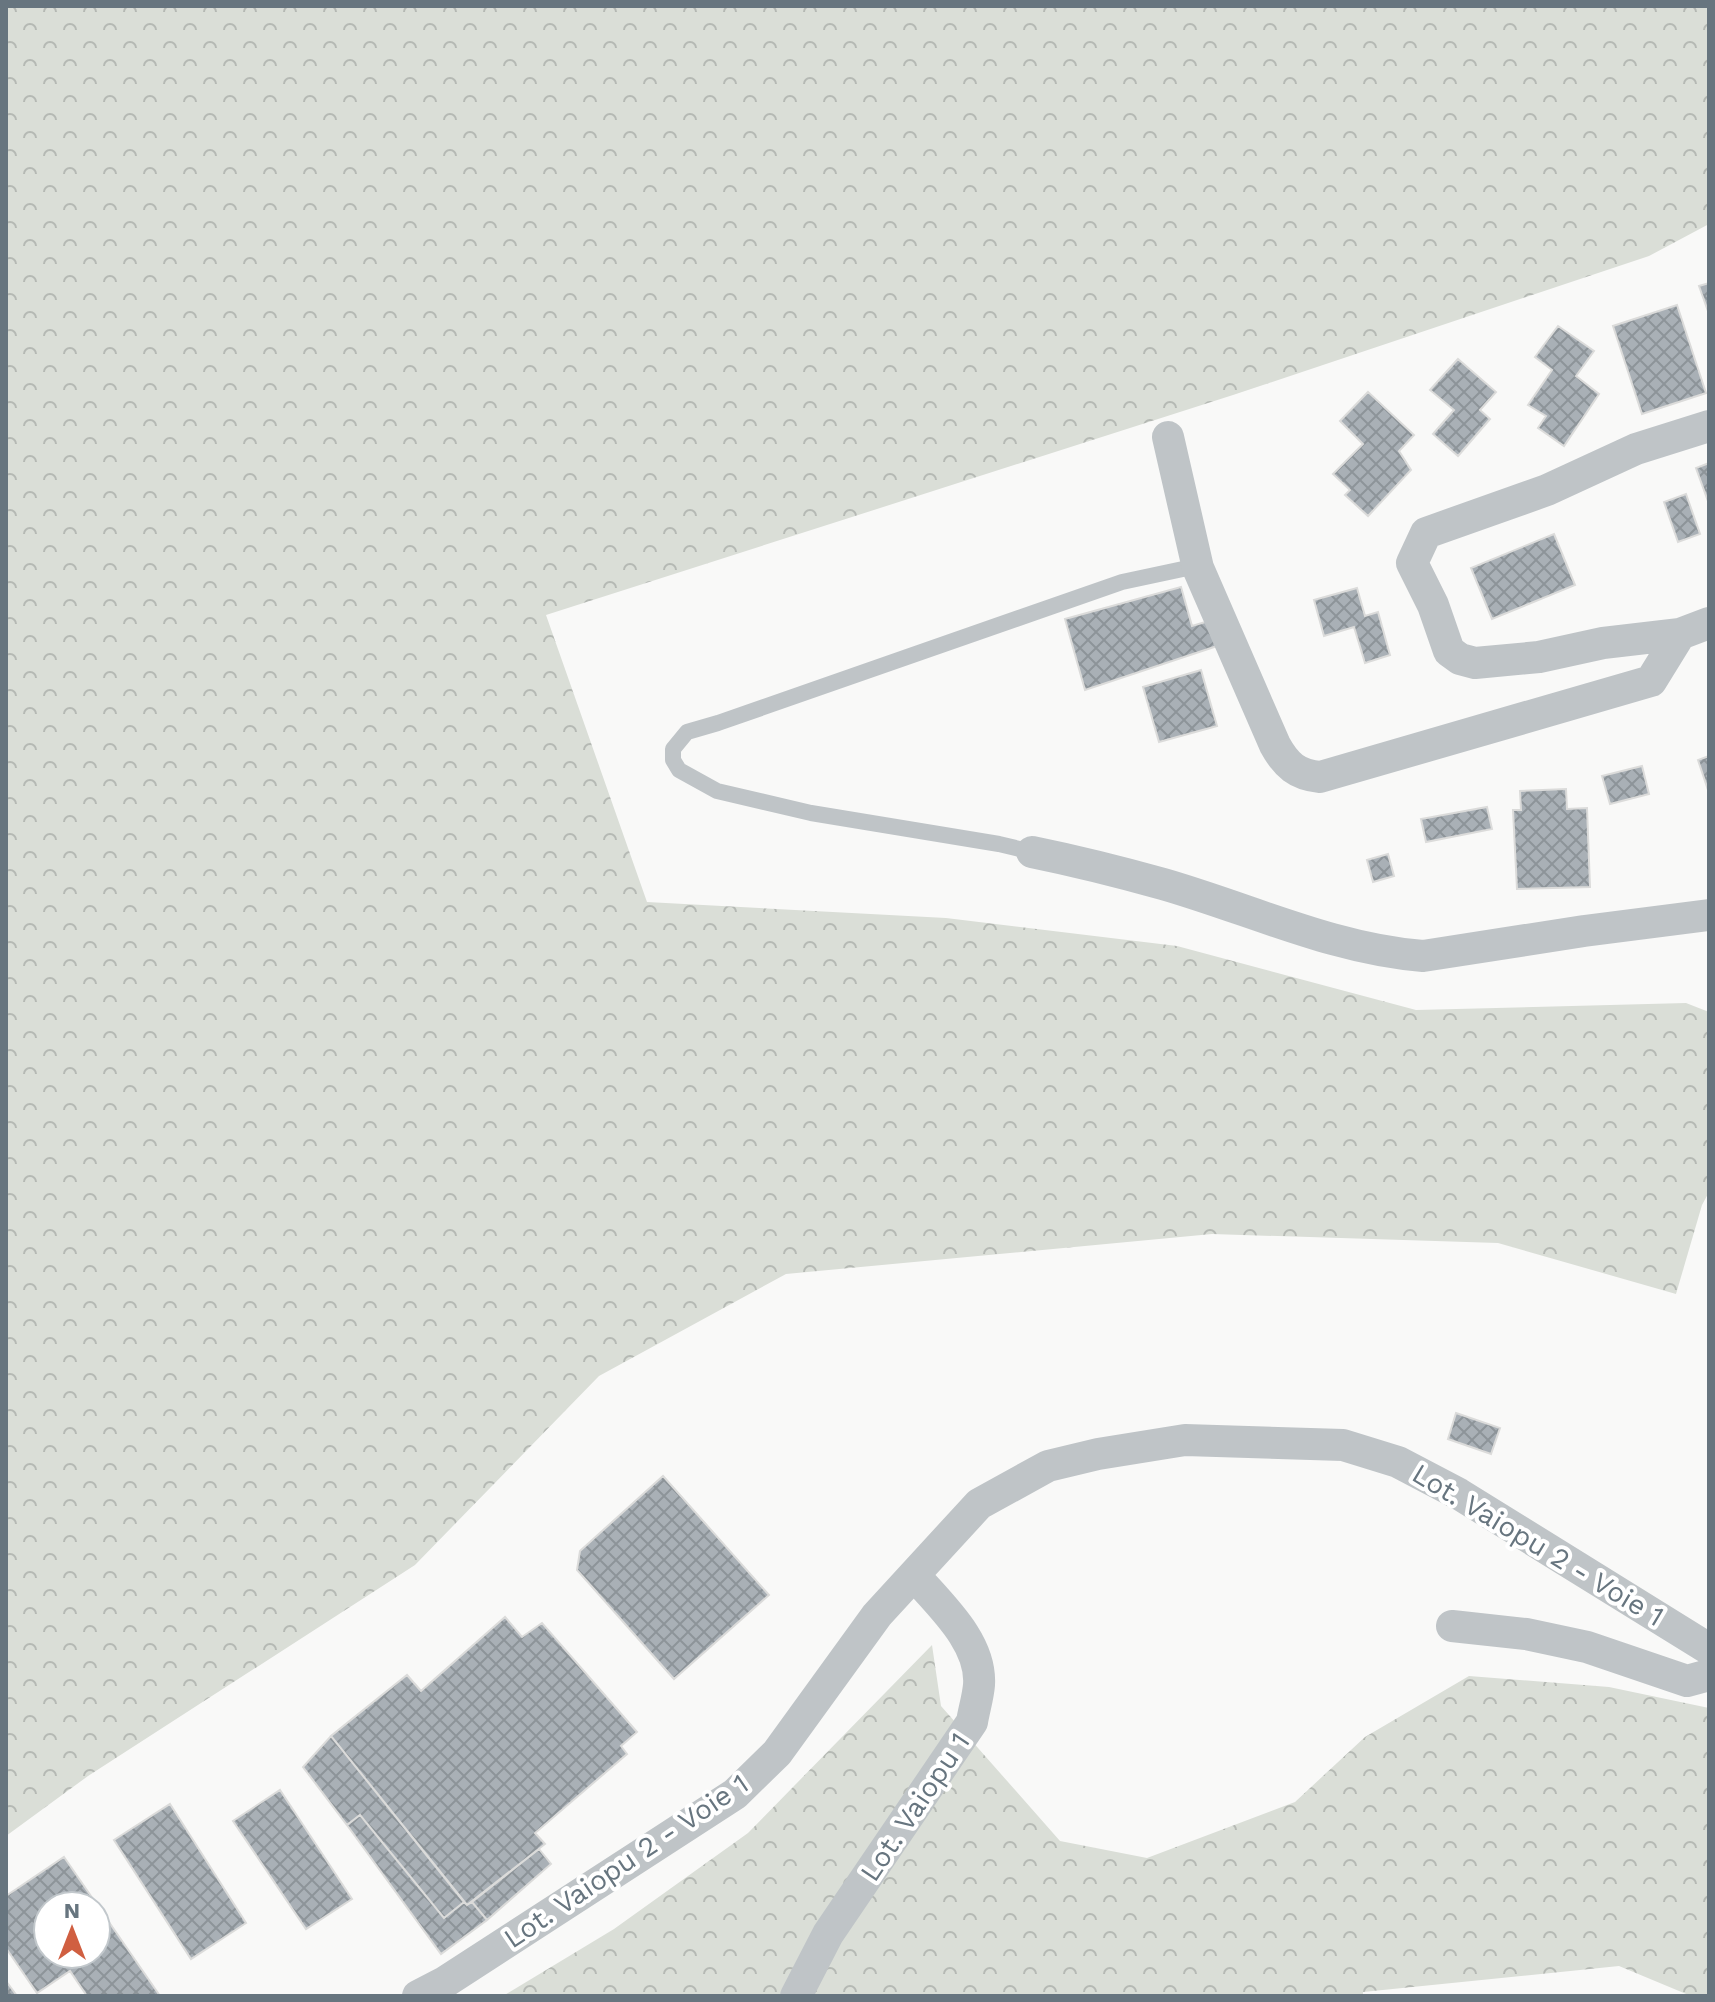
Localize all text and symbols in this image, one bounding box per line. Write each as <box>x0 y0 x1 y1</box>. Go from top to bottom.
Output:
street label: Lot. Vaiopu 2 - Voie 1 <box>1406 1457 1670 1633</box>
street label: Lot. Vaiopu 1 <box>853 1726 977 1888</box>
street label: Lot. Vaiopu 2 - Voie 1 <box>498 1767 754 1955</box>
north arrow <box>32 1890 112 1970</box>
text: N <box>64 1898 80 1923</box>

